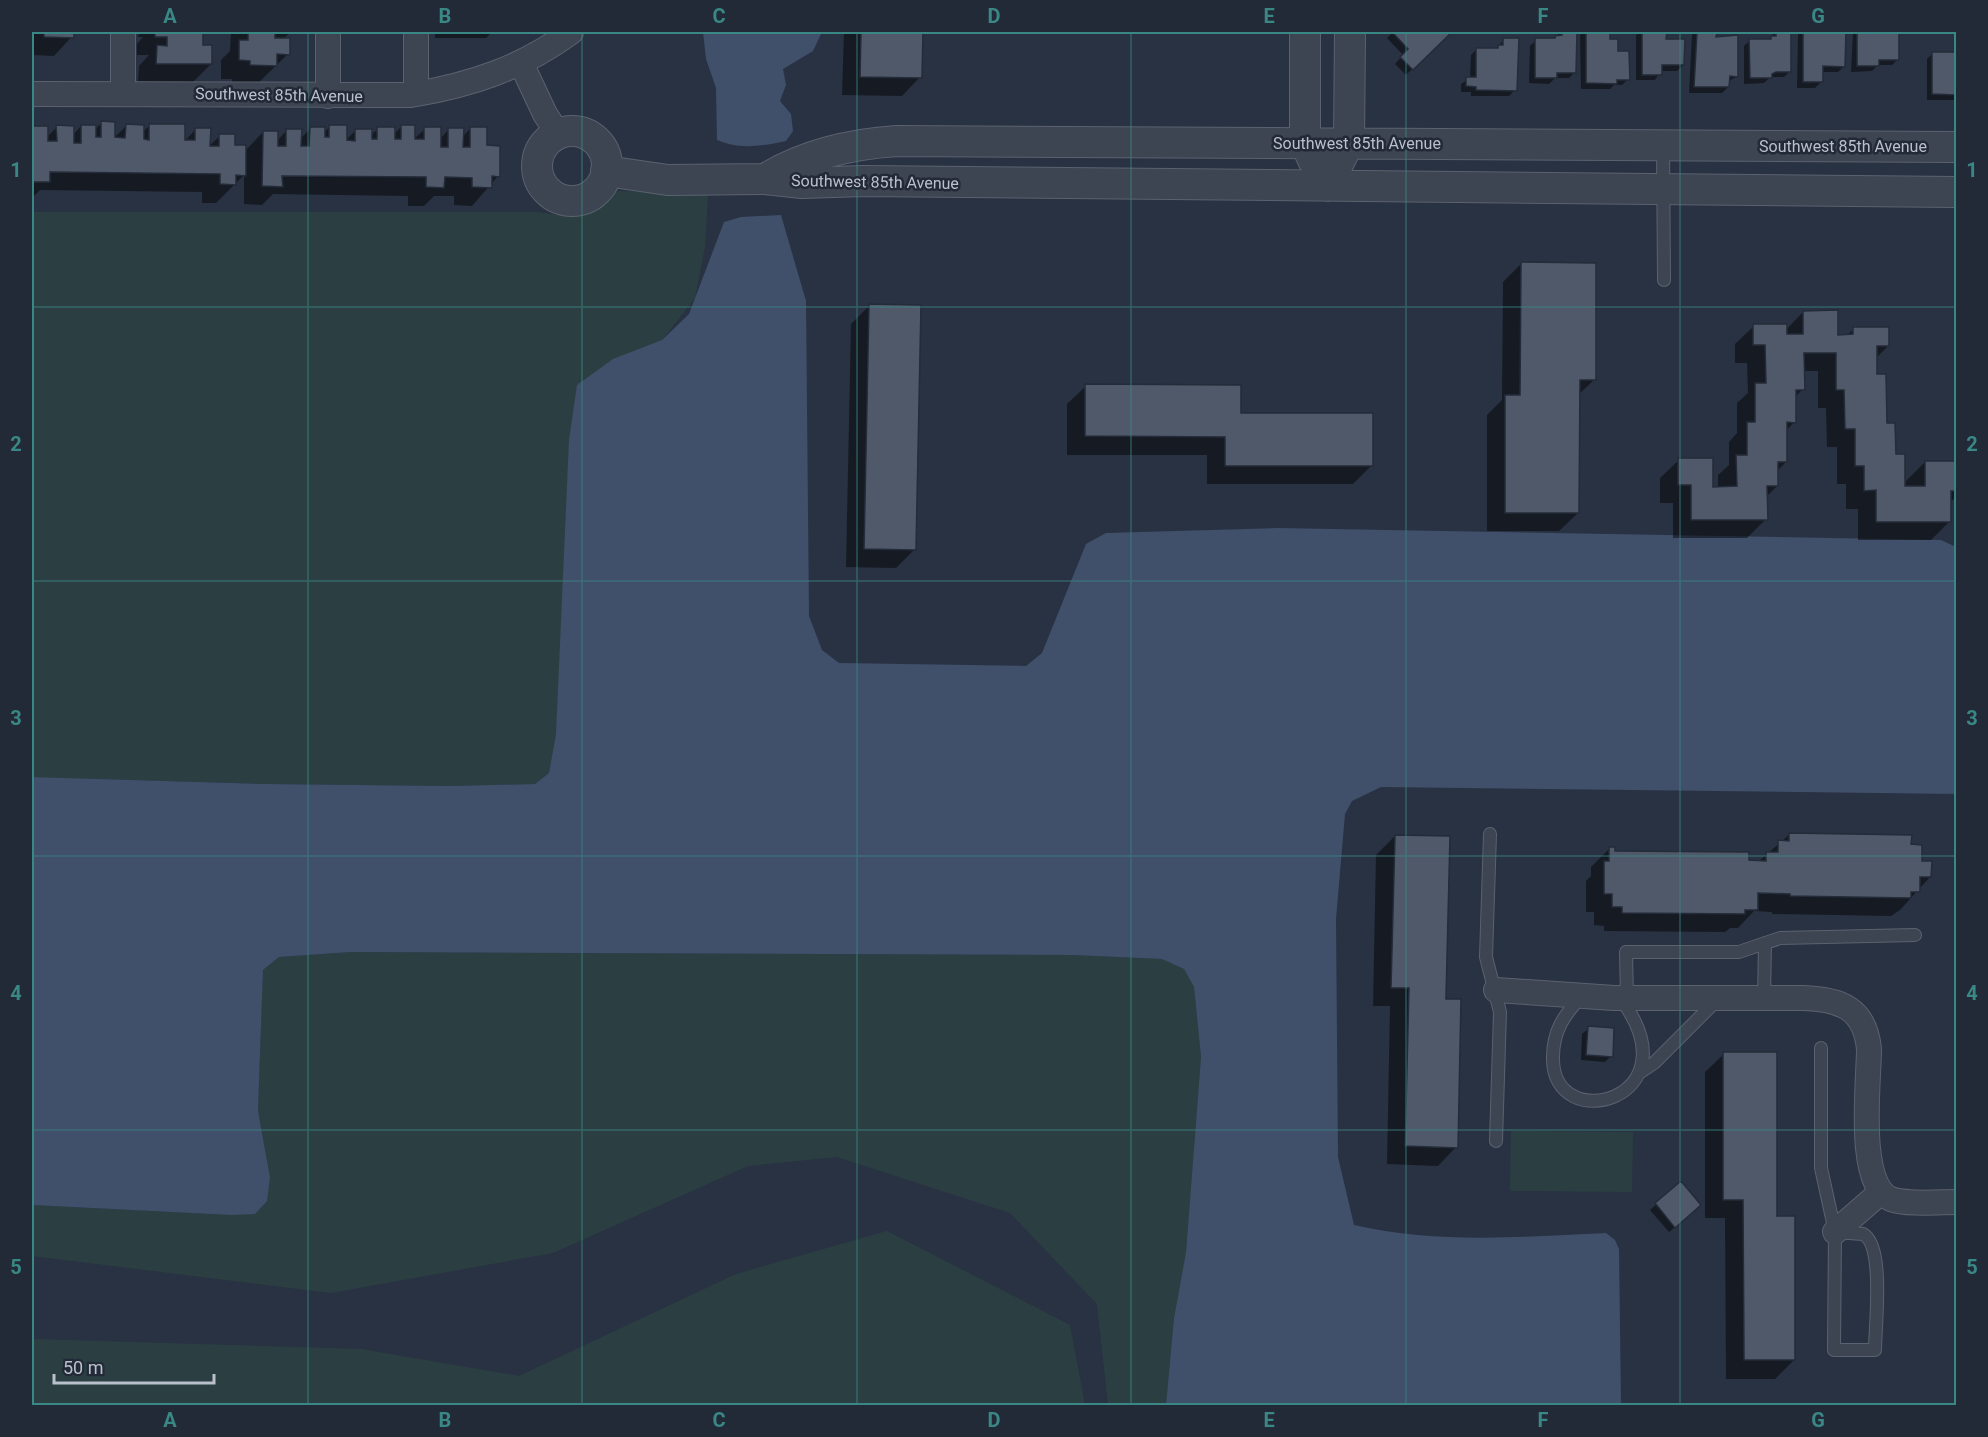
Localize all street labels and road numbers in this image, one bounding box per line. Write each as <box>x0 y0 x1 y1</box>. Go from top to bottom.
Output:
street label: Southwest 85th Avenue <box>195 84 363 106</box>
street label: Southwest 85th Avenue <box>1273 134 1441 153</box>
street label: Southwest 85th Avenue <box>1759 137 1927 156</box>
street label: Southwest 85th Avenue <box>791 171 959 193</box>

